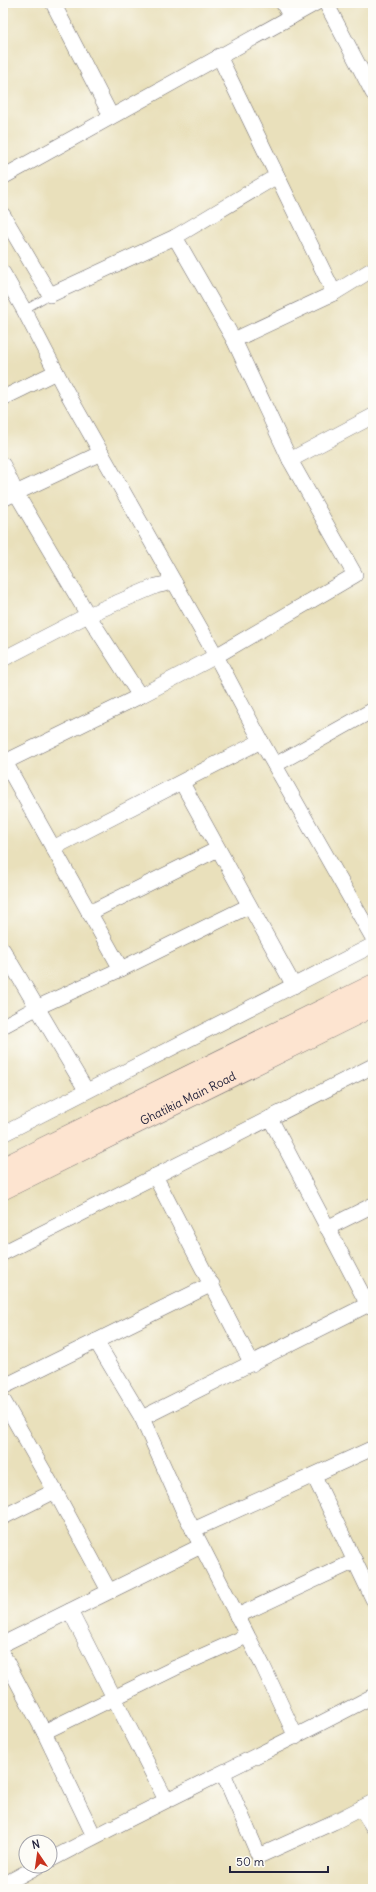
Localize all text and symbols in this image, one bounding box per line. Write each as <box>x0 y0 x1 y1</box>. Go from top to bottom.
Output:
street label: Ghatikia Main Road <box>137 1068 238 1128</box>
north arrow <box>18 1834 58 1874</box>
text: N <box>30 1837 41 1852</box>
scale bar <box>230 1848 328 1874</box>
text: 50 m <box>236 1854 265 1869</box>

